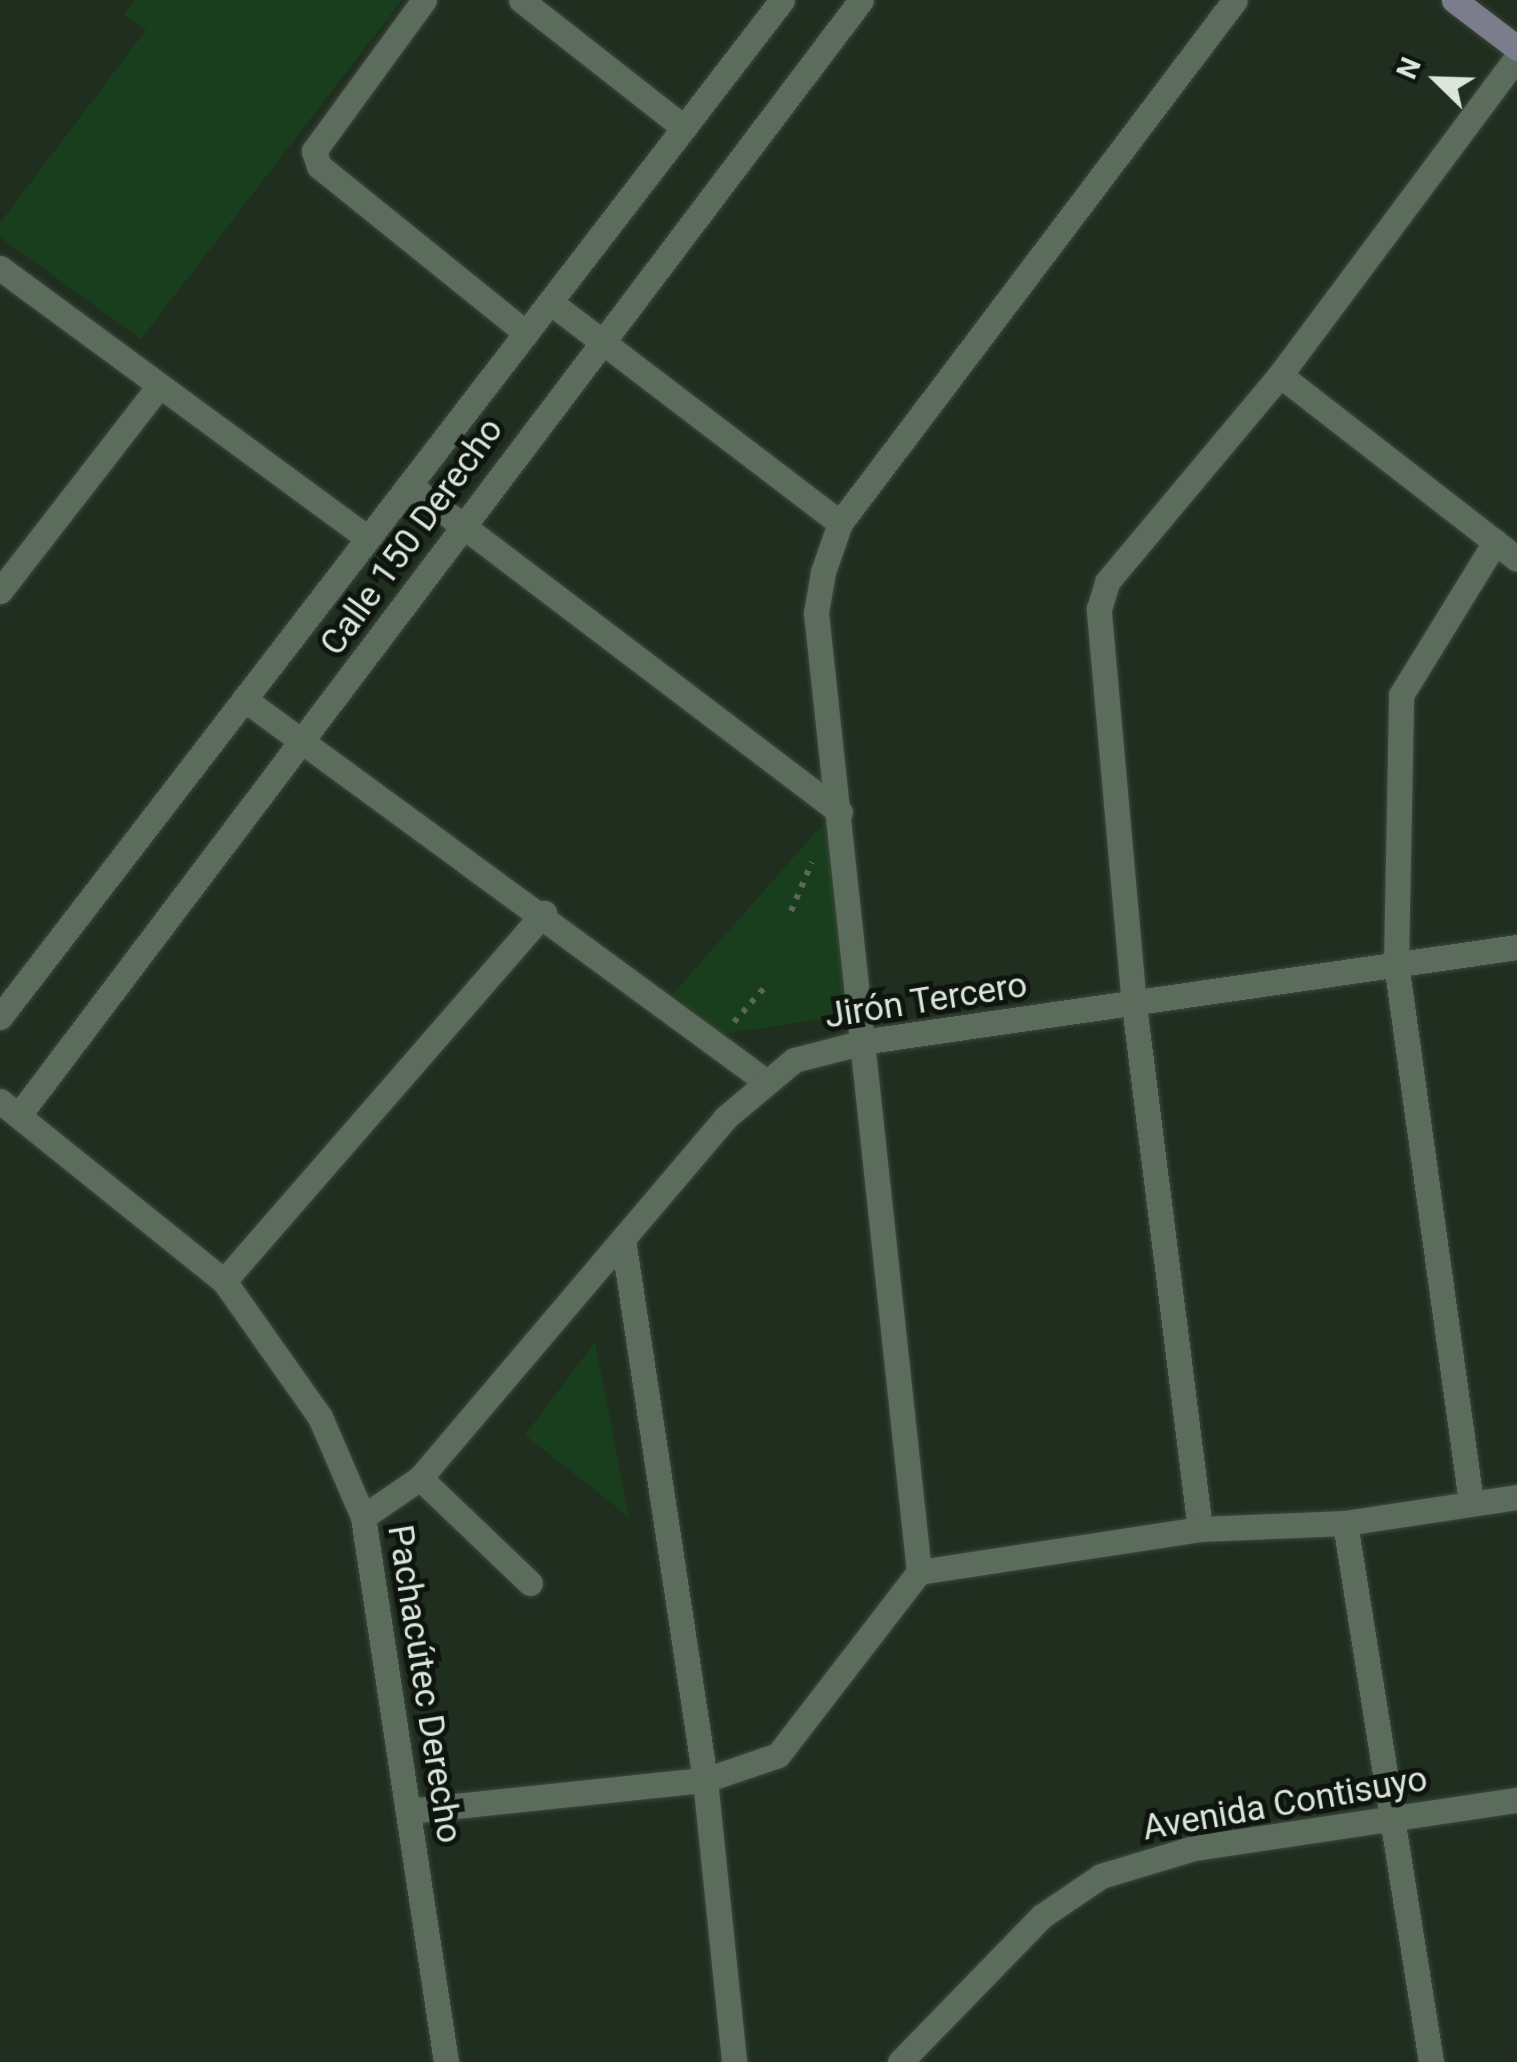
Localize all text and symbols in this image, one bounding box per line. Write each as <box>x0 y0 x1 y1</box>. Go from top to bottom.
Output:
north arrow <box>1387 30 1487 130</box>
text: N <box>1390 53 1428 84</box>
street label: Calle 150 Derecho <box>312 410 512 664</box>
street label: Jirón Tercero <box>821 964 1031 1038</box>
street label: Pachacútec Derecho <box>378 1522 470 1846</box>
street label: Avenida Contisuyo <box>1139 1758 1431 1850</box>

